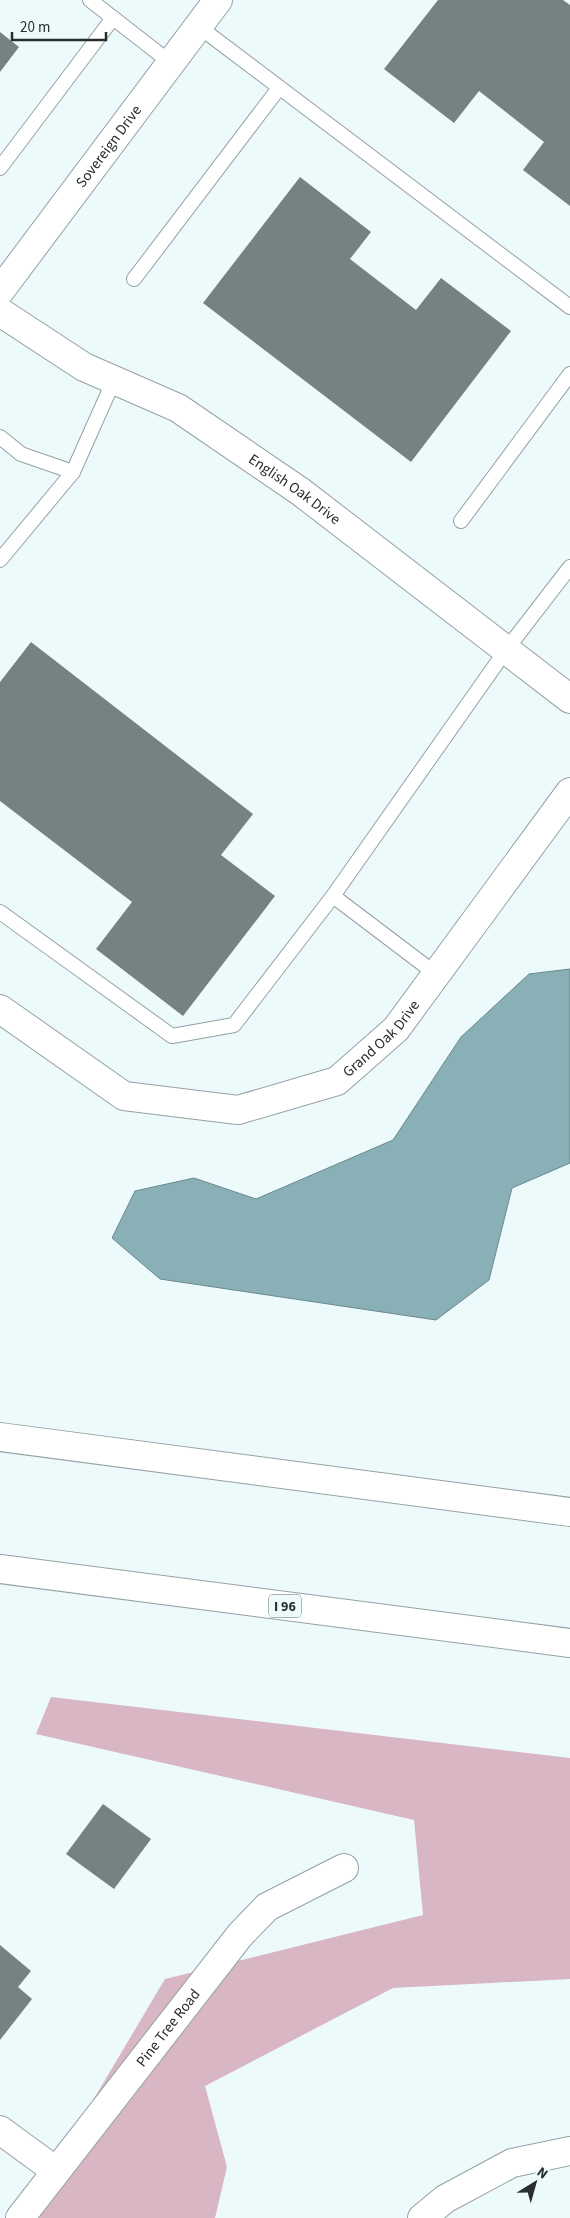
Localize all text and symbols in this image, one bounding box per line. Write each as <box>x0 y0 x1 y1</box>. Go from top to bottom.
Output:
scale bar <box>12 10 106 42</box>
text: 20 m <box>20 17 50 38</box>
street label: Sovereign Drive <box>71 101 147 192</box>
street label: English Oak Drive <box>244 449 345 530</box>
street label: Grand Oak Drive <box>338 996 425 1082</box>
road number: I 96 <box>269 1594 301 1618</box>
street label: Pine Tree Road <box>131 1985 205 2071</box>
north arrow <box>510 2158 560 2208</box>
text: N <box>532 2163 552 2184</box>

